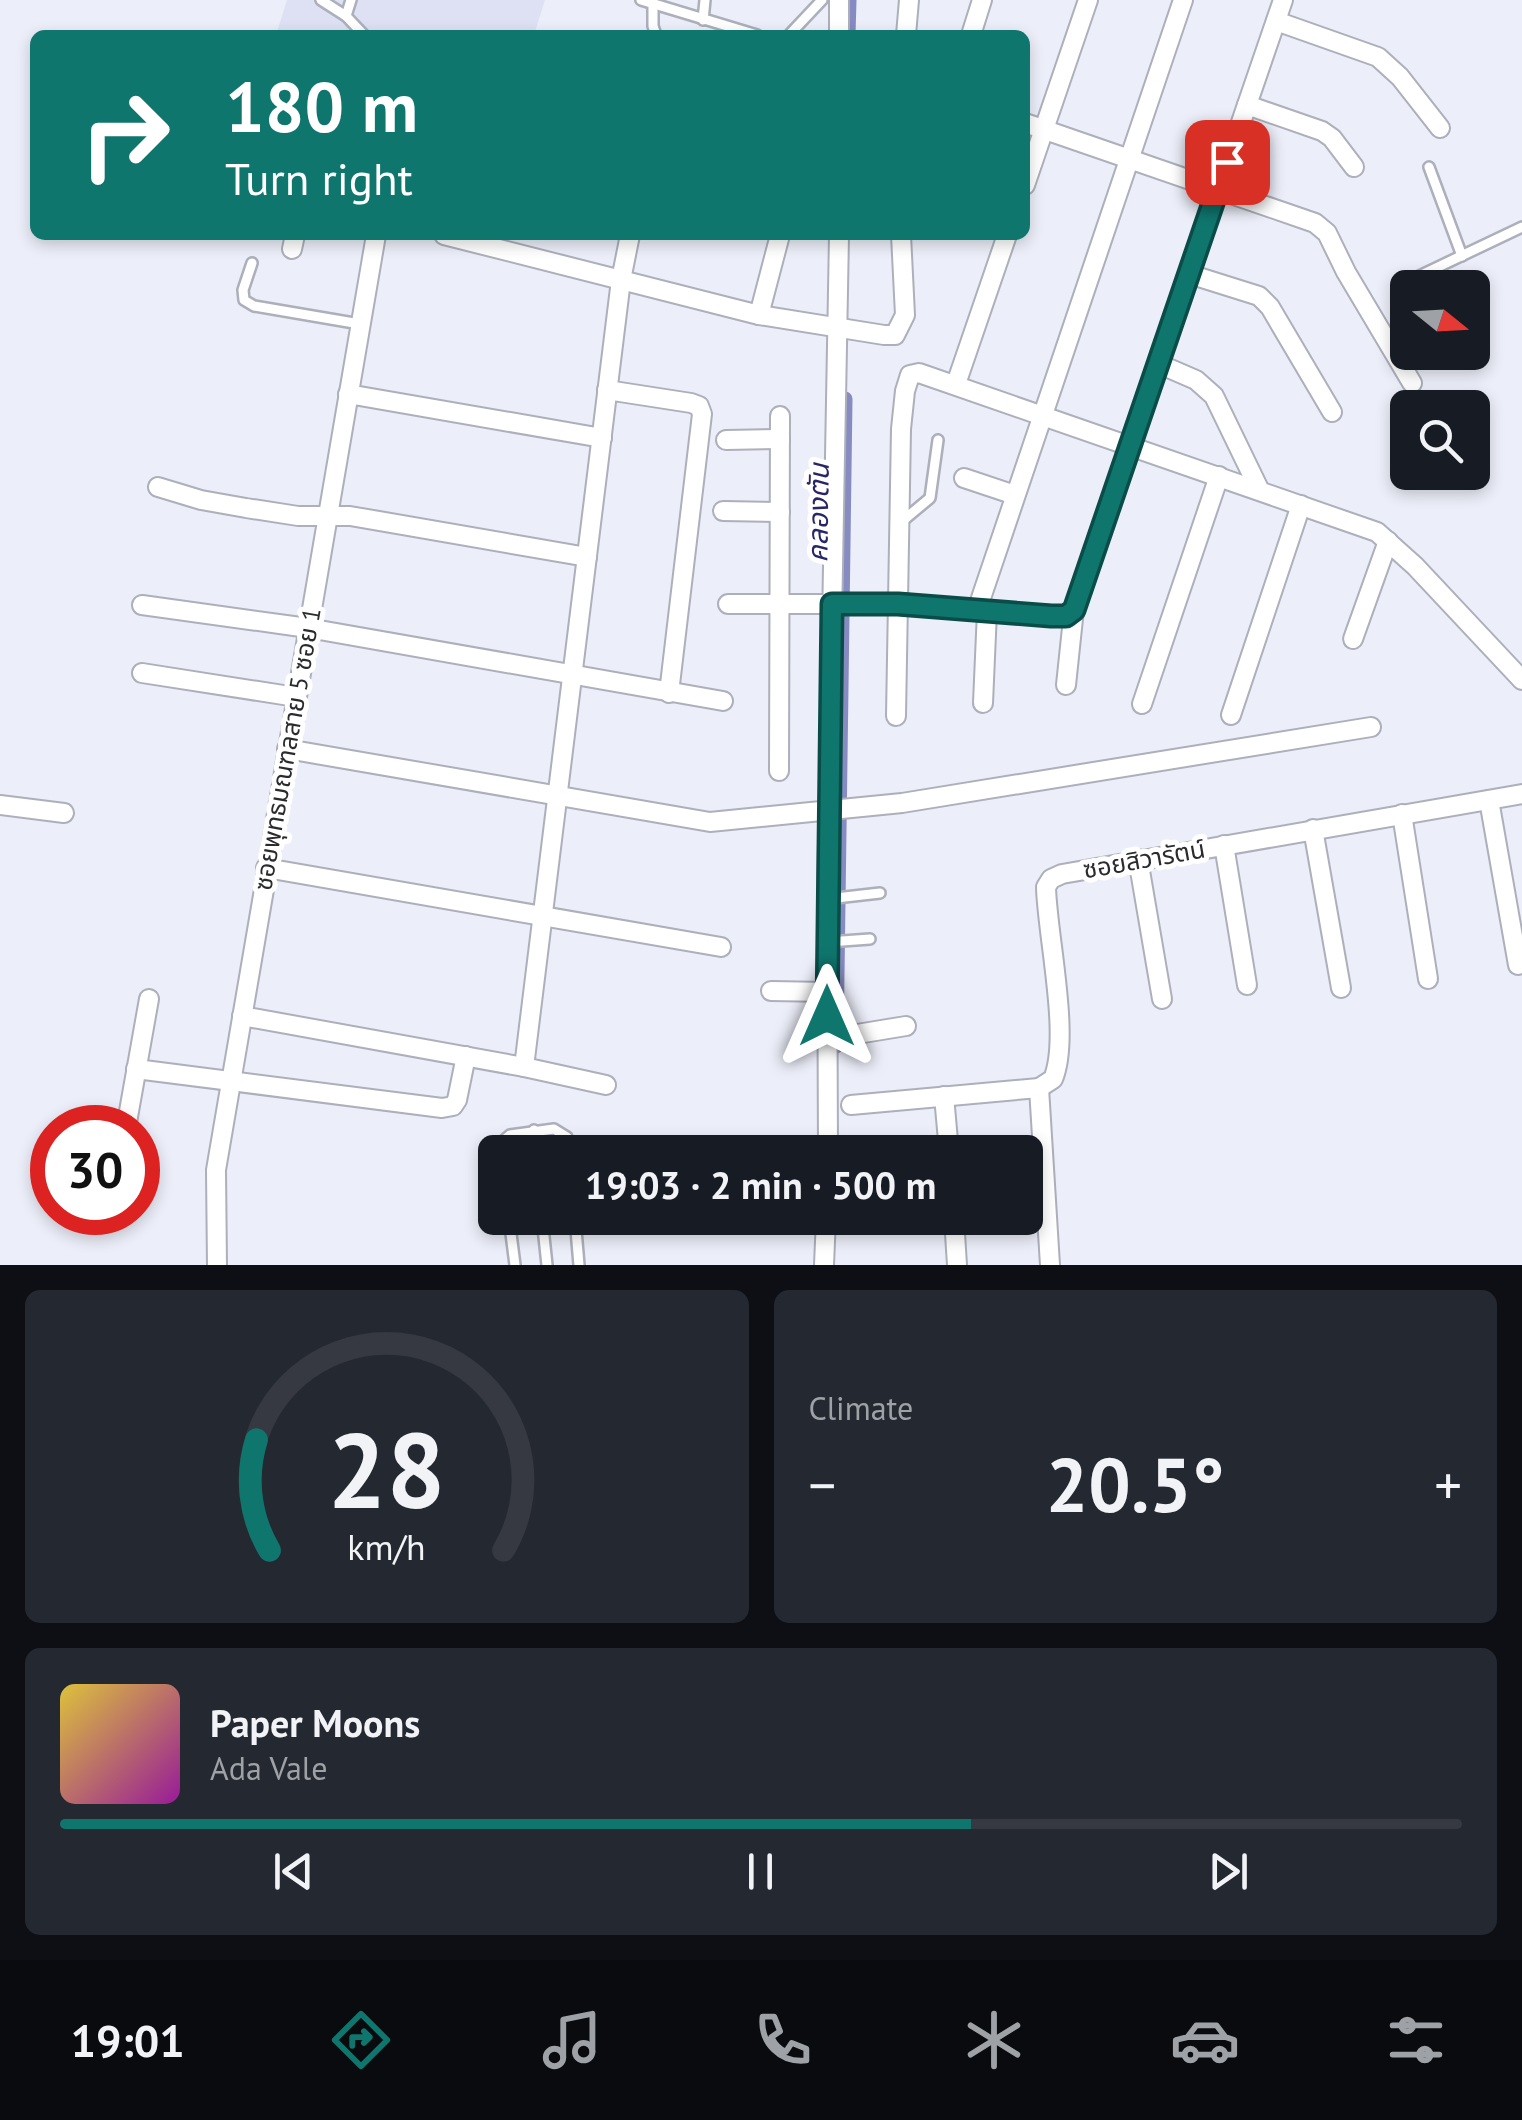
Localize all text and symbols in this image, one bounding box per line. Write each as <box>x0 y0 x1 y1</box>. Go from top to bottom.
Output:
text: 180 m <box>225 61 418 151</box>
icon: right <box>60 70 190 200</box>
pin <box>1185 120 1270 205</box>
icon: arrive <box>1200 135 1255 190</box>
text: Turn right <box>225 149 413 207</box>
north arrow <box>1390 270 1490 370</box>
map controls <box>1390 270 1490 490</box>
button: search <box>1390 390 1490 490</box>
water label: คลองตัน <box>798 461 837 563</box>
street label: ซอยพุทธมณฑลสาย 5 ซอย 1 <box>246 605 328 893</box>
street label: ซอยสิวารัตน์ <box>1081 833 1207 885</box>
position arrow <box>775 964 879 1068</box>
speed limit sign: 30 <box>30 1105 160 1235</box>
text: 19:03 · 2 min · 500 m <box>585 1160 936 1209</box>
text: Climate <box>809 1387 913 1429</box>
text: 28 <box>328 1402 446 1537</box>
text: 20.5° <box>1046 1436 1225 1533</box>
text: − <box>809 1449 836 1520</box>
text: + <box>1434 1449 1462 1520</box>
text: km/h <box>348 1524 426 1570</box>
text: Paper Moons <box>210 1698 420 1747</box>
text: Ada Vale <box>210 1747 327 1789</box>
icon: previous <box>266 1844 321 1899</box>
icon: pause <box>733 1844 788 1899</box>
icon: next <box>1201 1844 1256 1899</box>
icon: directions <box>326 2005 396 2075</box>
icon: music <box>537 2005 607 2075</box>
icon: phone <box>748 2005 818 2075</box>
icon: climate <box>959 2005 1029 2075</box>
icon: car <box>1170 2005 1240 2075</box>
icon: filters <box>1381 2005 1451 2075</box>
text: 19:01 <box>71 2011 185 2069</box>

